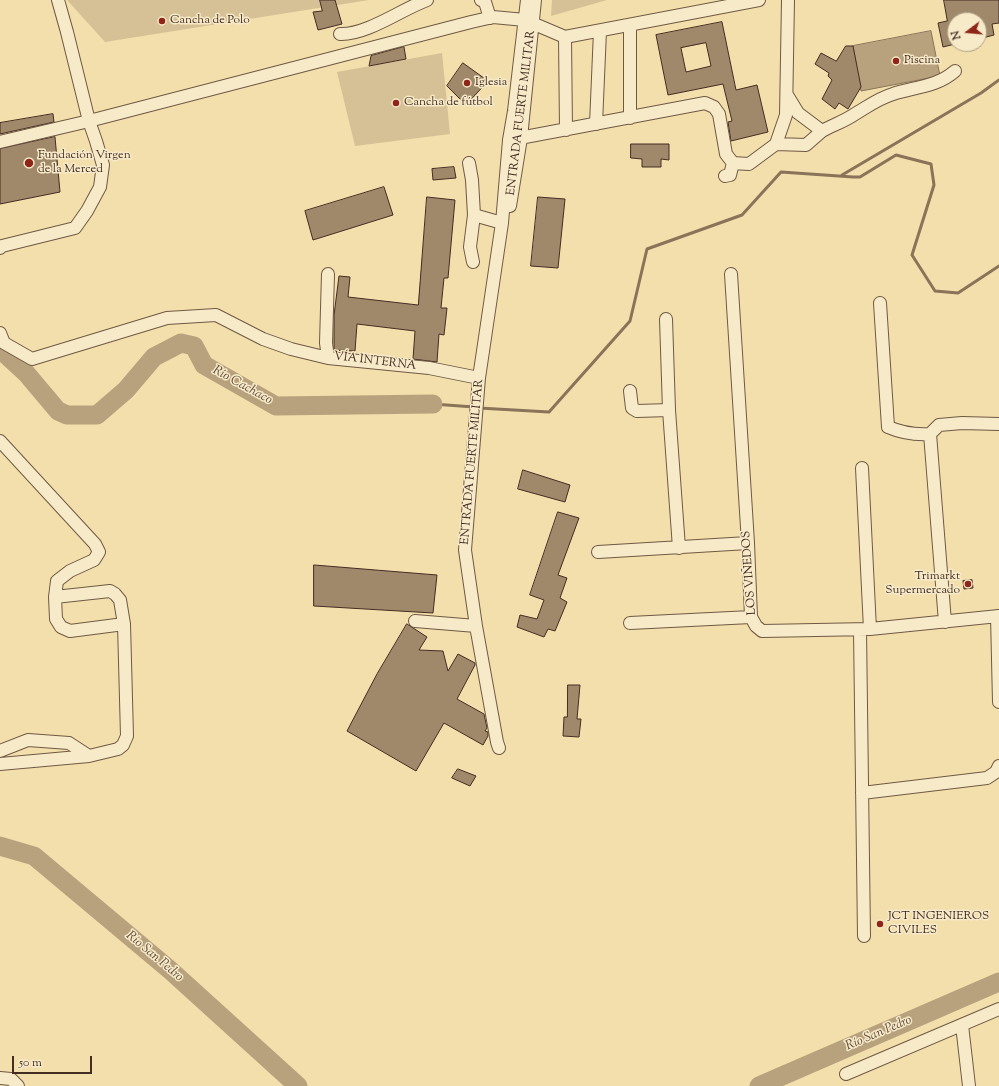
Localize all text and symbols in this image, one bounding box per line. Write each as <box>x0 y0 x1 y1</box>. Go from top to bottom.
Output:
north arrow <box>947 12 987 52</box>
place label: Cancha de Polo <box>170 14 250 28</box>
marker: Cancha de Polo <box>157 16 167 26</box>
text: N <box>948 29 965 41</box>
street label: ENTRADA FUERTE MILITAR <box>505 30 539 196</box>
place label: Piscina <box>904 54 940 68</box>
marker: Piscina <box>891 56 901 66</box>
place label: Iglesia <box>475 76 507 90</box>
marker: Iglesia <box>462 78 472 88</box>
place label: Cancha de fútbol <box>404 96 493 110</box>
marker: Cancha de fútbol <box>391 98 401 108</box>
place label: Fundación Virgen de la Merced <box>38 149 131 177</box>
marker: Fundación Virgen de la Merced <box>23 157 35 169</box>
street label: VÍA INTERNA <box>333 350 417 374</box>
water label: Río Cachaco <box>209 363 275 409</box>
street label: ENTRADA FUERTE MILITAR <box>459 379 487 545</box>
street label: LOS VIÑEDOS <box>740 530 760 616</box>
place label: Trimarkt Supermercado <box>885 570 960 598</box>
marker: Trimarkt Supermercado <box>963 579 973 589</box>
place label: JCT INGENIEROS CIVILES <box>888 910 989 938</box>
marker: JCT INGENIEROS CIVILES <box>875 919 885 929</box>
water label: Río San Pedro <box>122 929 186 985</box>
water label: Río San Pedro <box>844 1013 914 1055</box>
scale bar <box>14 1048 94 1074</box>
text: 50 m <box>19 1054 42 1072</box>

